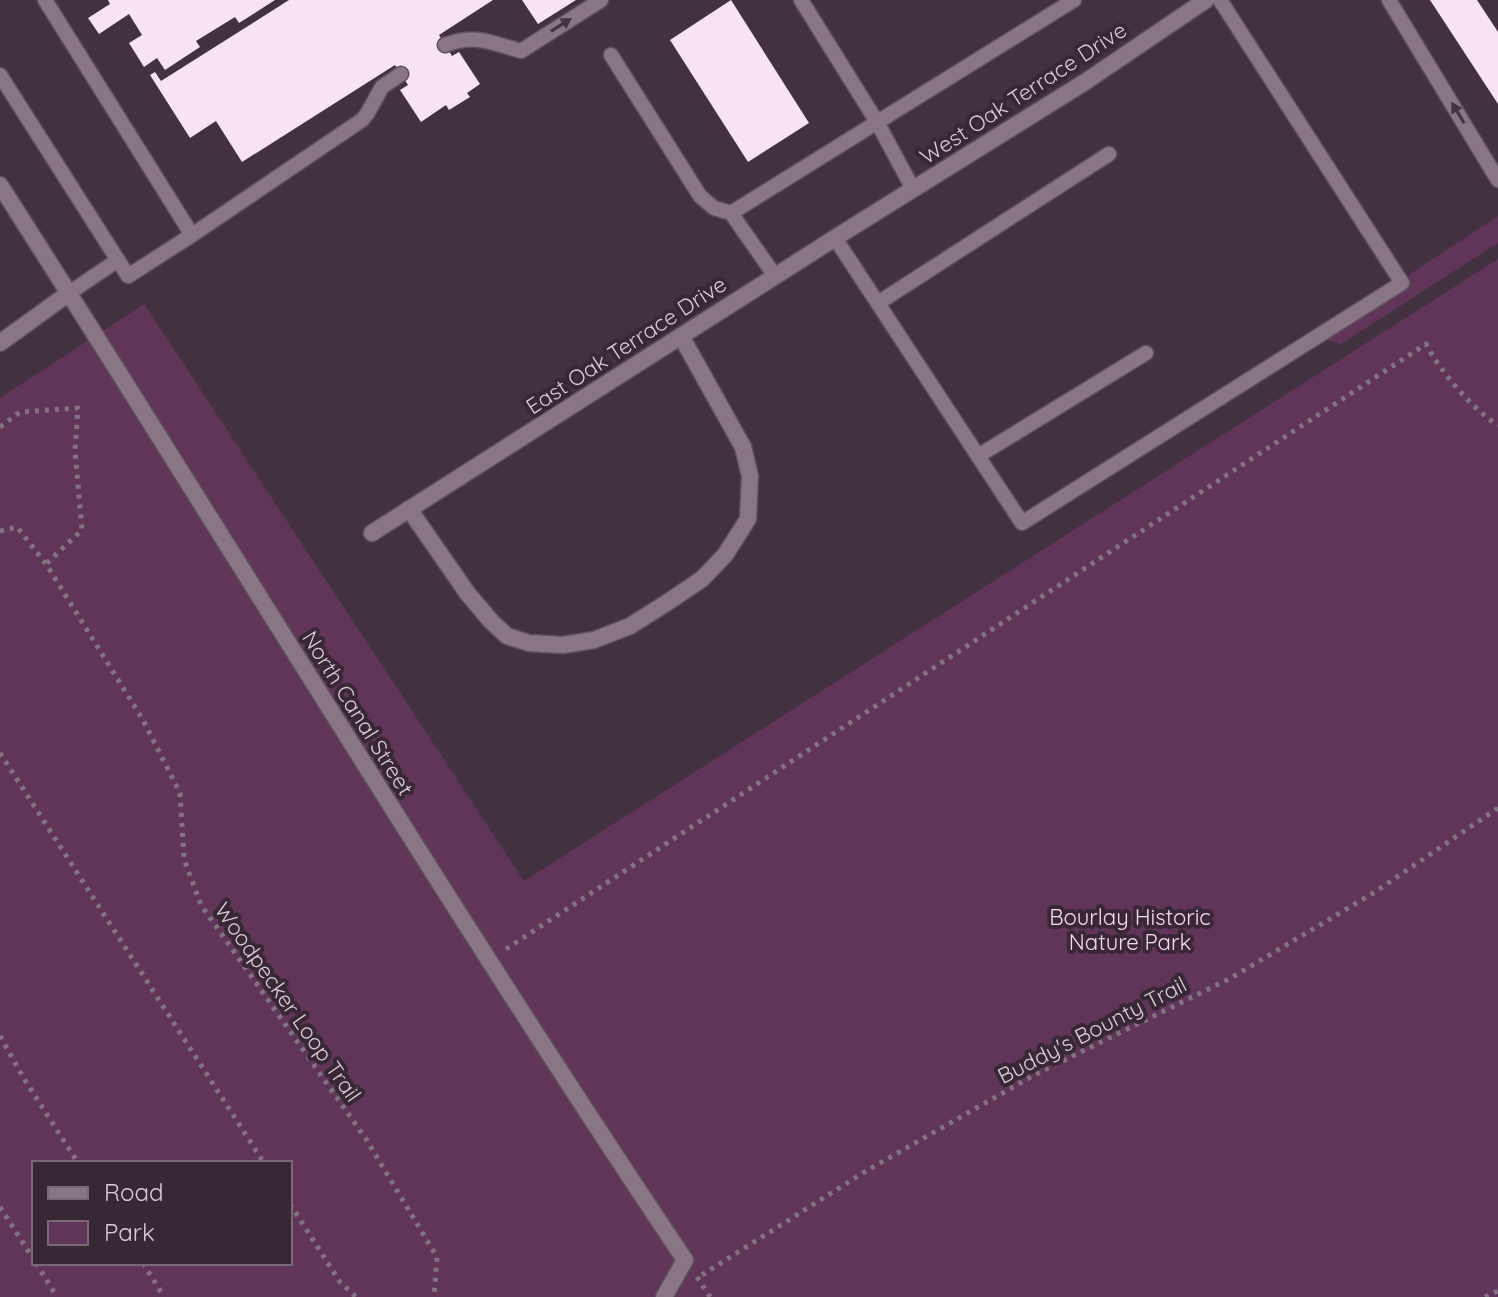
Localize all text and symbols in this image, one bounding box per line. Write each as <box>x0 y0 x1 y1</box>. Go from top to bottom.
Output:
street label: West Oak Terrace Drive <box>914 16 1132 170</box>
one-way arrow <box>550 19 572 33</box>
one-way arrow <box>1451 102 1465 124</box>
street label: East Oak Terrace Drive <box>520 270 732 420</box>
street label: North Canal Street <box>296 626 420 800</box>
street label: Woodpecker Loop Trail <box>209 897 367 1107</box>
park label: Bourlay Historic Nature Park <box>1049 903 1211 956</box>
street label: Buddy's Bounty Trail <box>993 970 1191 1090</box>
legend <box>32 1161 292 1265</box>
text: Road <box>104 1177 164 1207</box>
text: Park <box>104 1217 155 1247</box>

